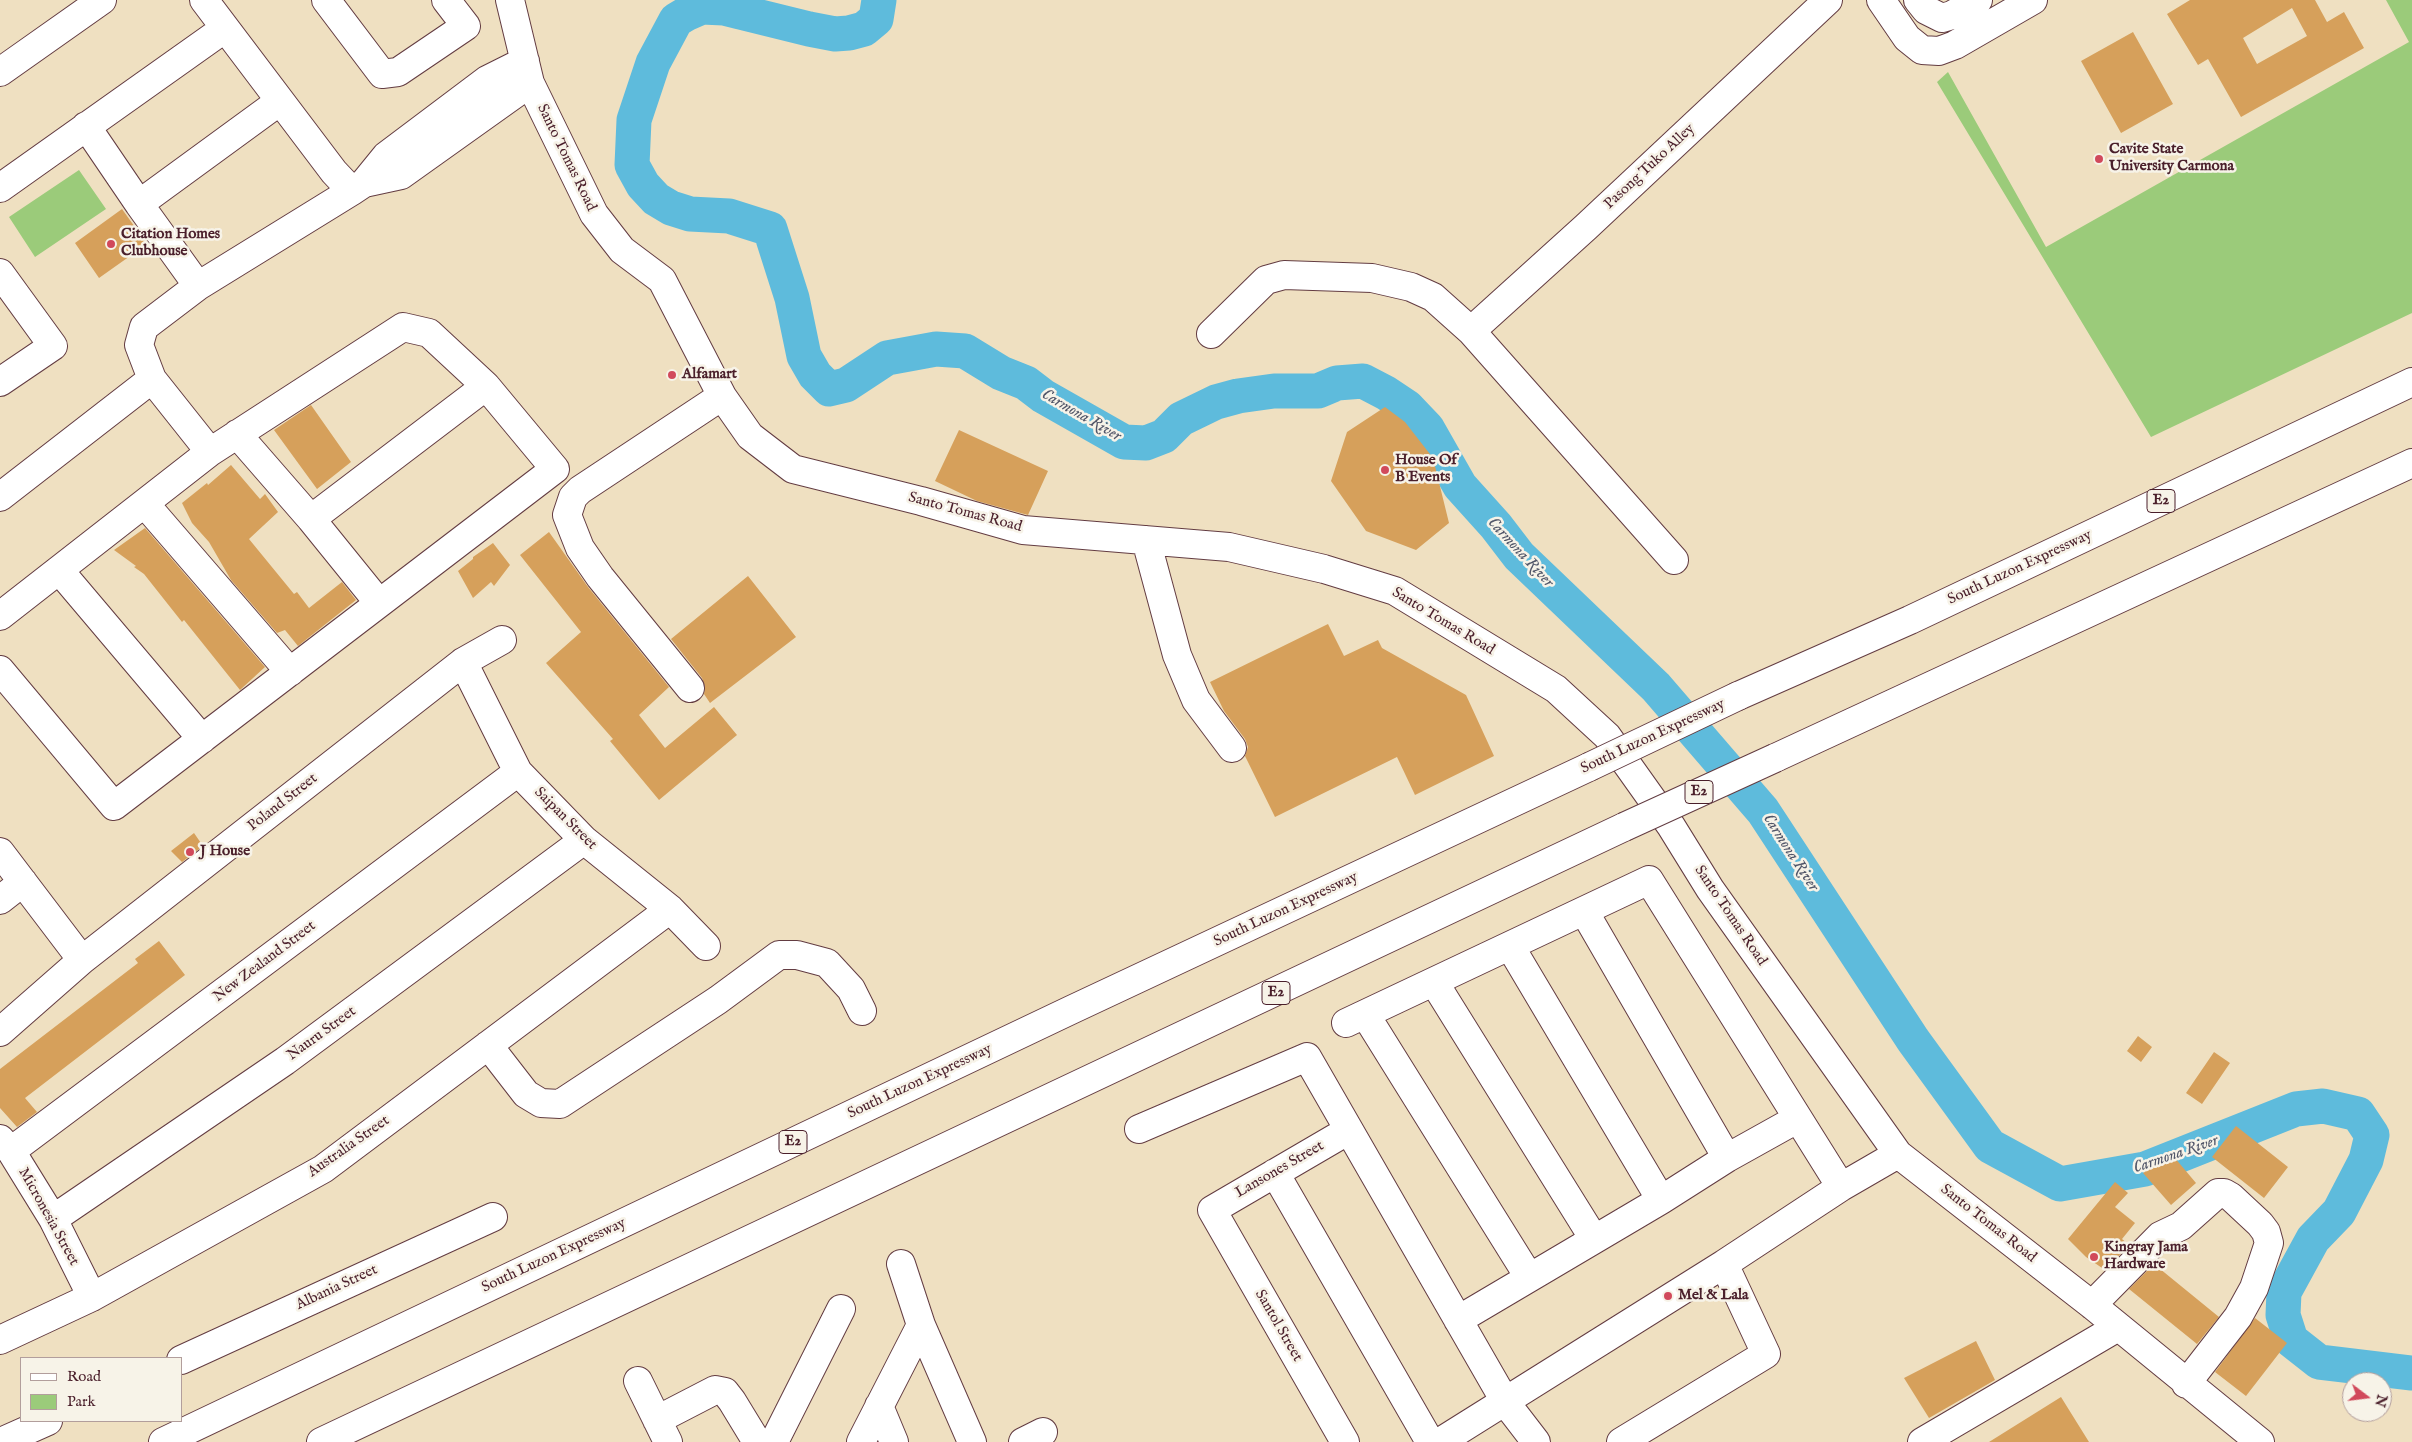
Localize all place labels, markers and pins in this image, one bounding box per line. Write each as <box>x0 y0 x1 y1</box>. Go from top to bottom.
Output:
place label: Cavite State University Carmona <box>2109 141 2234 176</box>
marker: Cavite State University Carmona <box>2093 153 2105 165</box>
place label: Citation Homes Clubhouse <box>121 226 220 261</box>
marker: Citation Homes Clubhouse <box>105 238 117 250</box>
place label: Alfamart <box>682 366 737 384</box>
marker: Alfamart <box>666 369 678 381</box>
place label: House Of B Events <box>1395 452 1457 487</box>
marker: House Of B Events <box>1379 464 1391 476</box>
place label: J House <box>200 843 250 861</box>
marker: J House <box>184 846 196 858</box>
place label: Kingray Jama Hardware <box>2104 1239 2188 1274</box>
marker: Kingray Jama Hardware <box>2088 1251 2100 1263</box>
place label: Mel & Lala <box>1678 1287 1749 1305</box>
marker: Mel & Lala <box>1662 1290 1674 1302</box>

